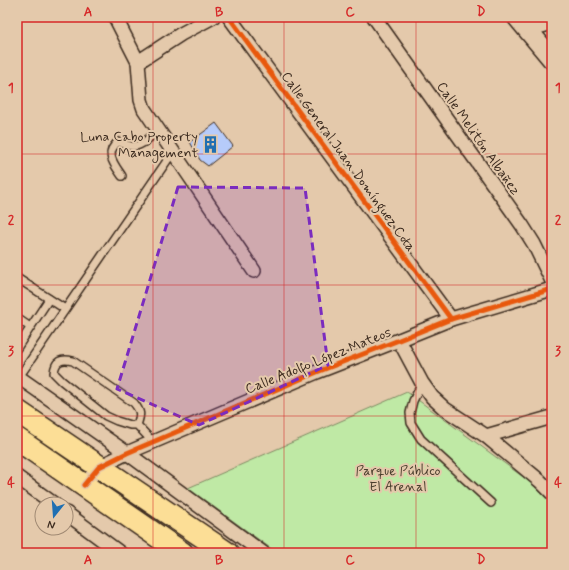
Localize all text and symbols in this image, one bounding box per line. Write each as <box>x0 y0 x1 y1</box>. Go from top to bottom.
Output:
text: A <box>84 4 92 21</box>
text: B <box>215 4 224 21</box>
text: C <box>345 4 355 21</box>
text: D <box>477 4 486 21</box>
street label: Calle General Juan Domínguez Cota <box>275 68 419 256</box>
street label: Calle Melitón Albañez <box>432 78 524 199</box>
text: 1 <box>8 80 14 97</box>
text: 1 <box>555 80 561 97</box>
place label: Luna Cabo Property Management <box>80 128 198 163</box>
building icon: Luna Cabo Property Management <box>201 134 221 154</box>
text: 2 <box>8 212 15 229</box>
text: 2 <box>555 212 562 229</box>
street label: Calle Adolfo López Mateos <box>243 323 395 400</box>
text: 3 <box>8 343 14 360</box>
text: 3 <box>555 343 561 360</box>
park label: Parque Público El Arenal <box>355 462 441 496</box>
text: 4 <box>7 475 15 492</box>
text: 4 <box>554 475 562 492</box>
north arrow <box>34 496 74 536</box>
text: N <box>46 517 57 532</box>
text: A <box>84 552 92 569</box>
text: B <box>215 552 224 569</box>
text: C <box>345 552 355 569</box>
text: D <box>477 552 486 569</box>

